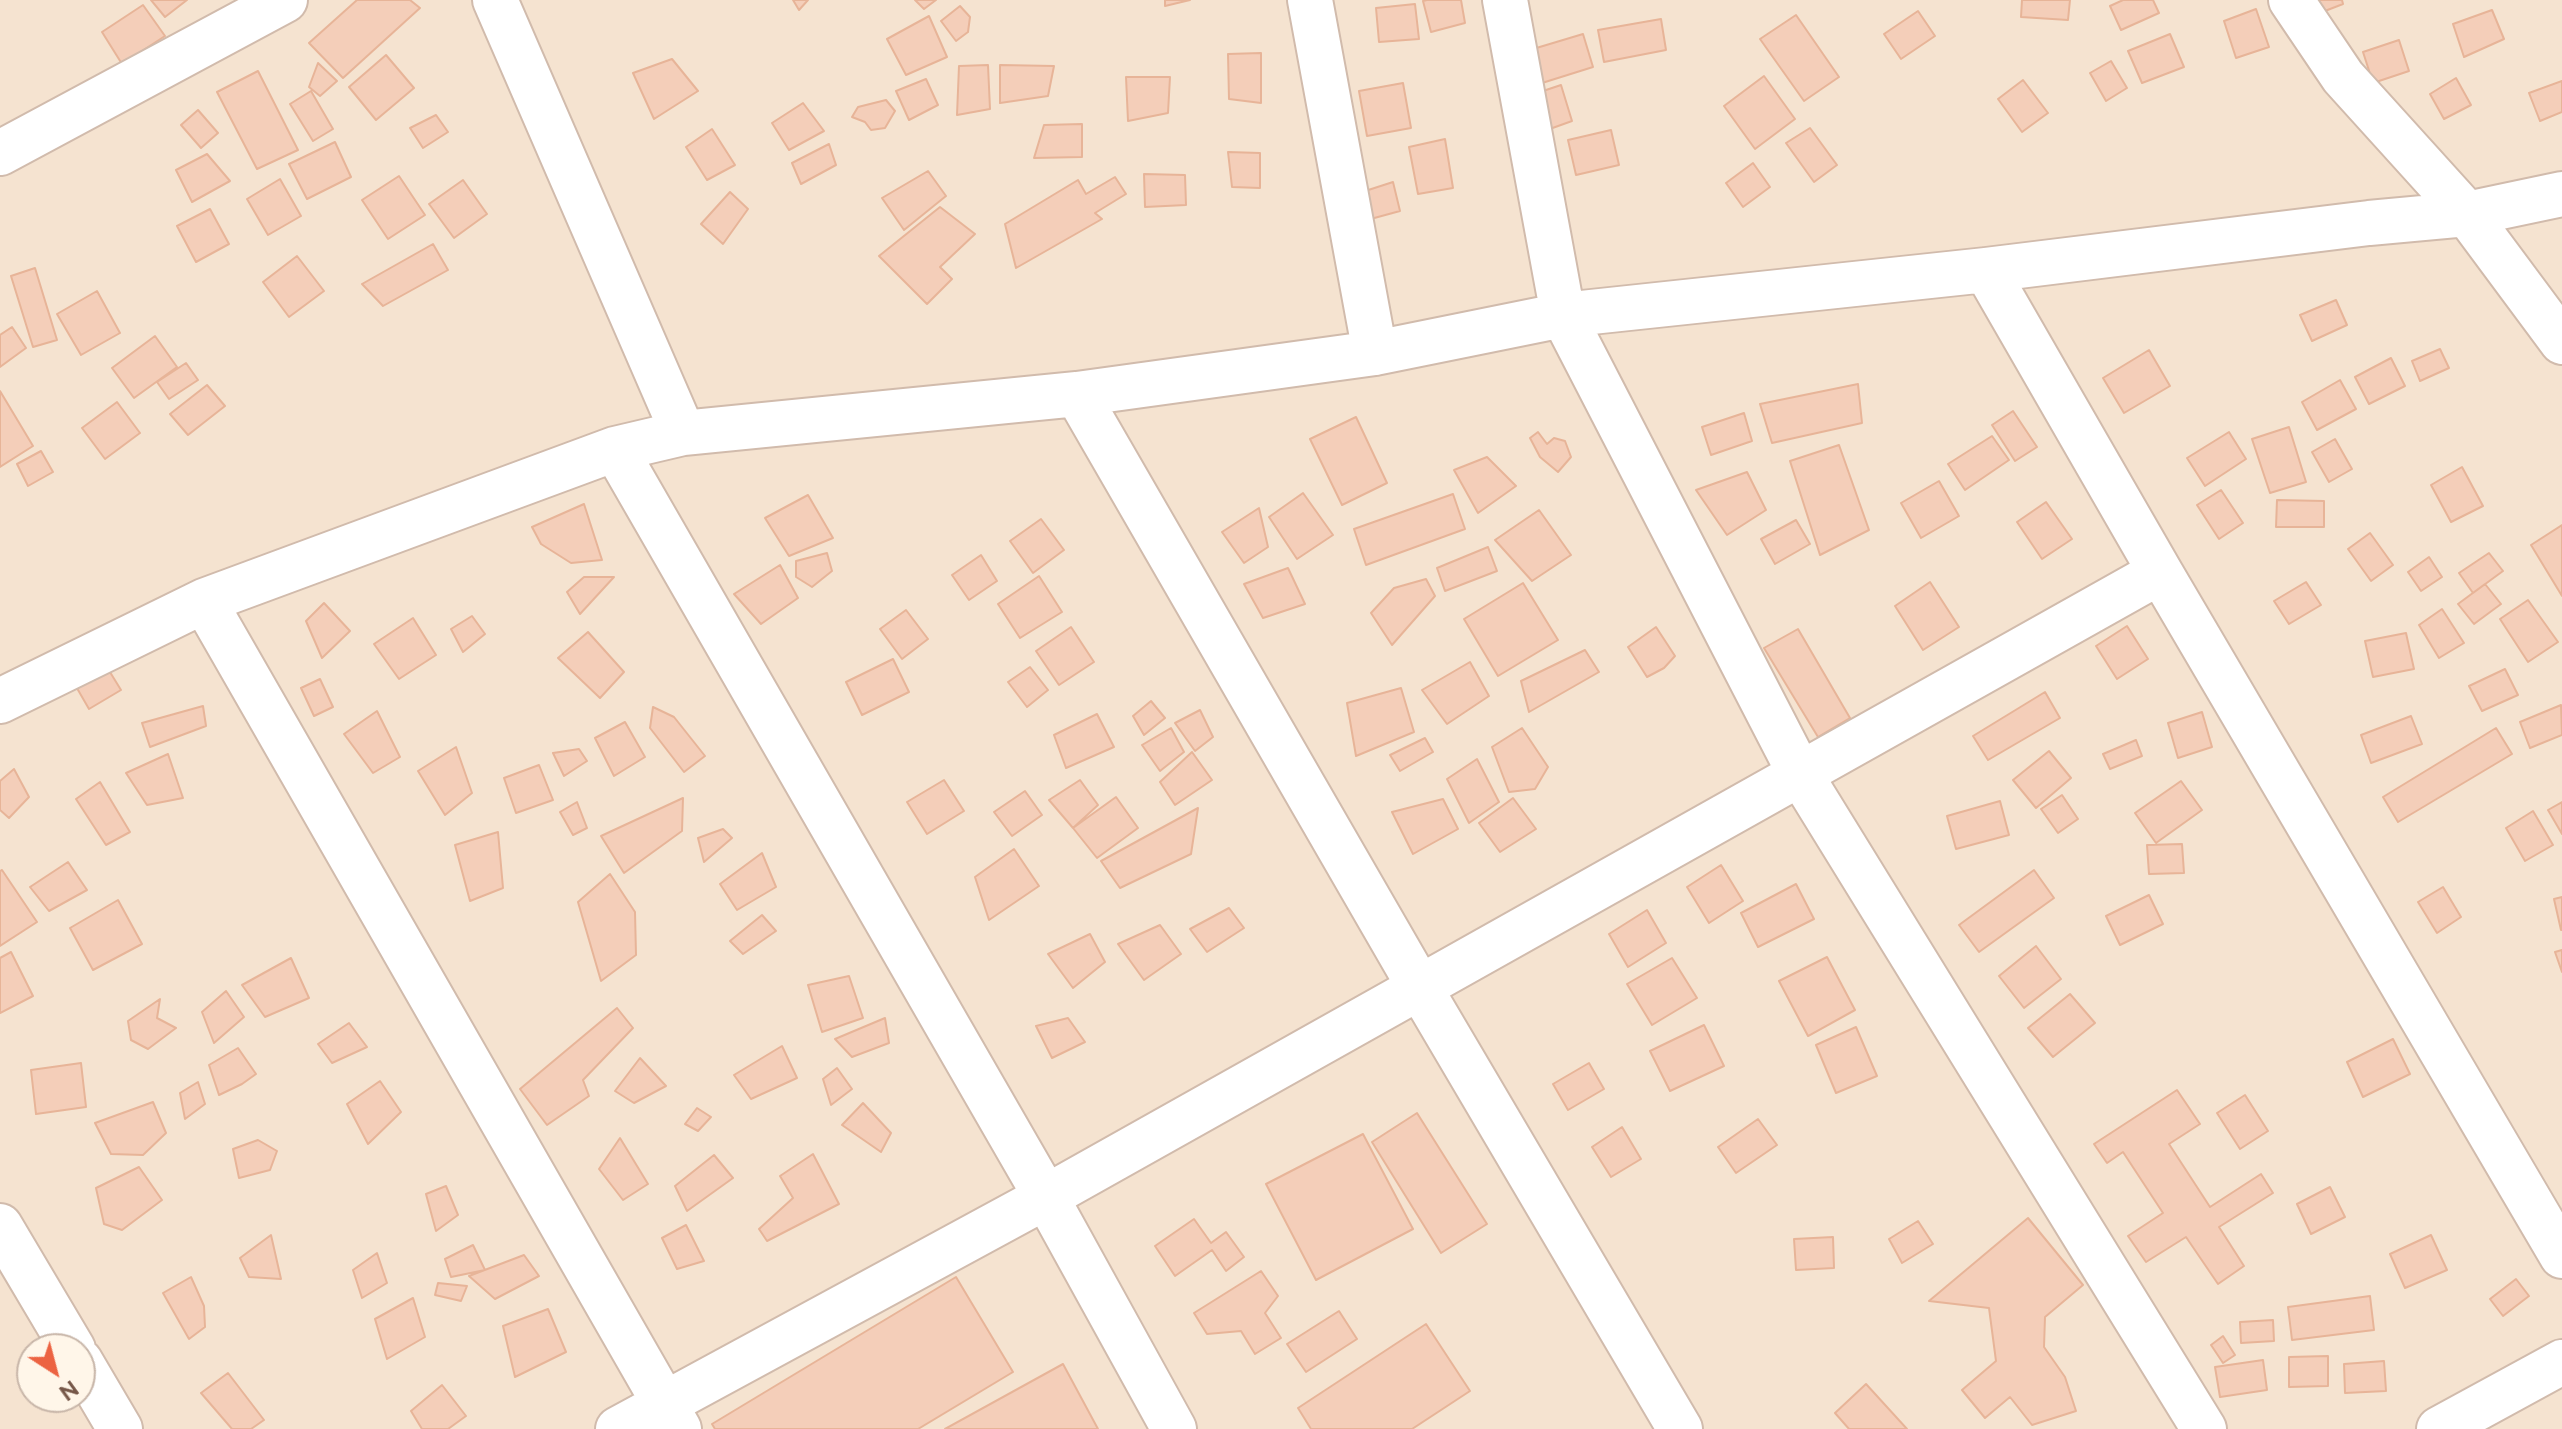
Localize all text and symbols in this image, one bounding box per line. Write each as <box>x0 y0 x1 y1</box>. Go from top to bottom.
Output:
north arrow <box>16 1333 96 1413</box>
text: N <box>55 1375 83 1406</box>

